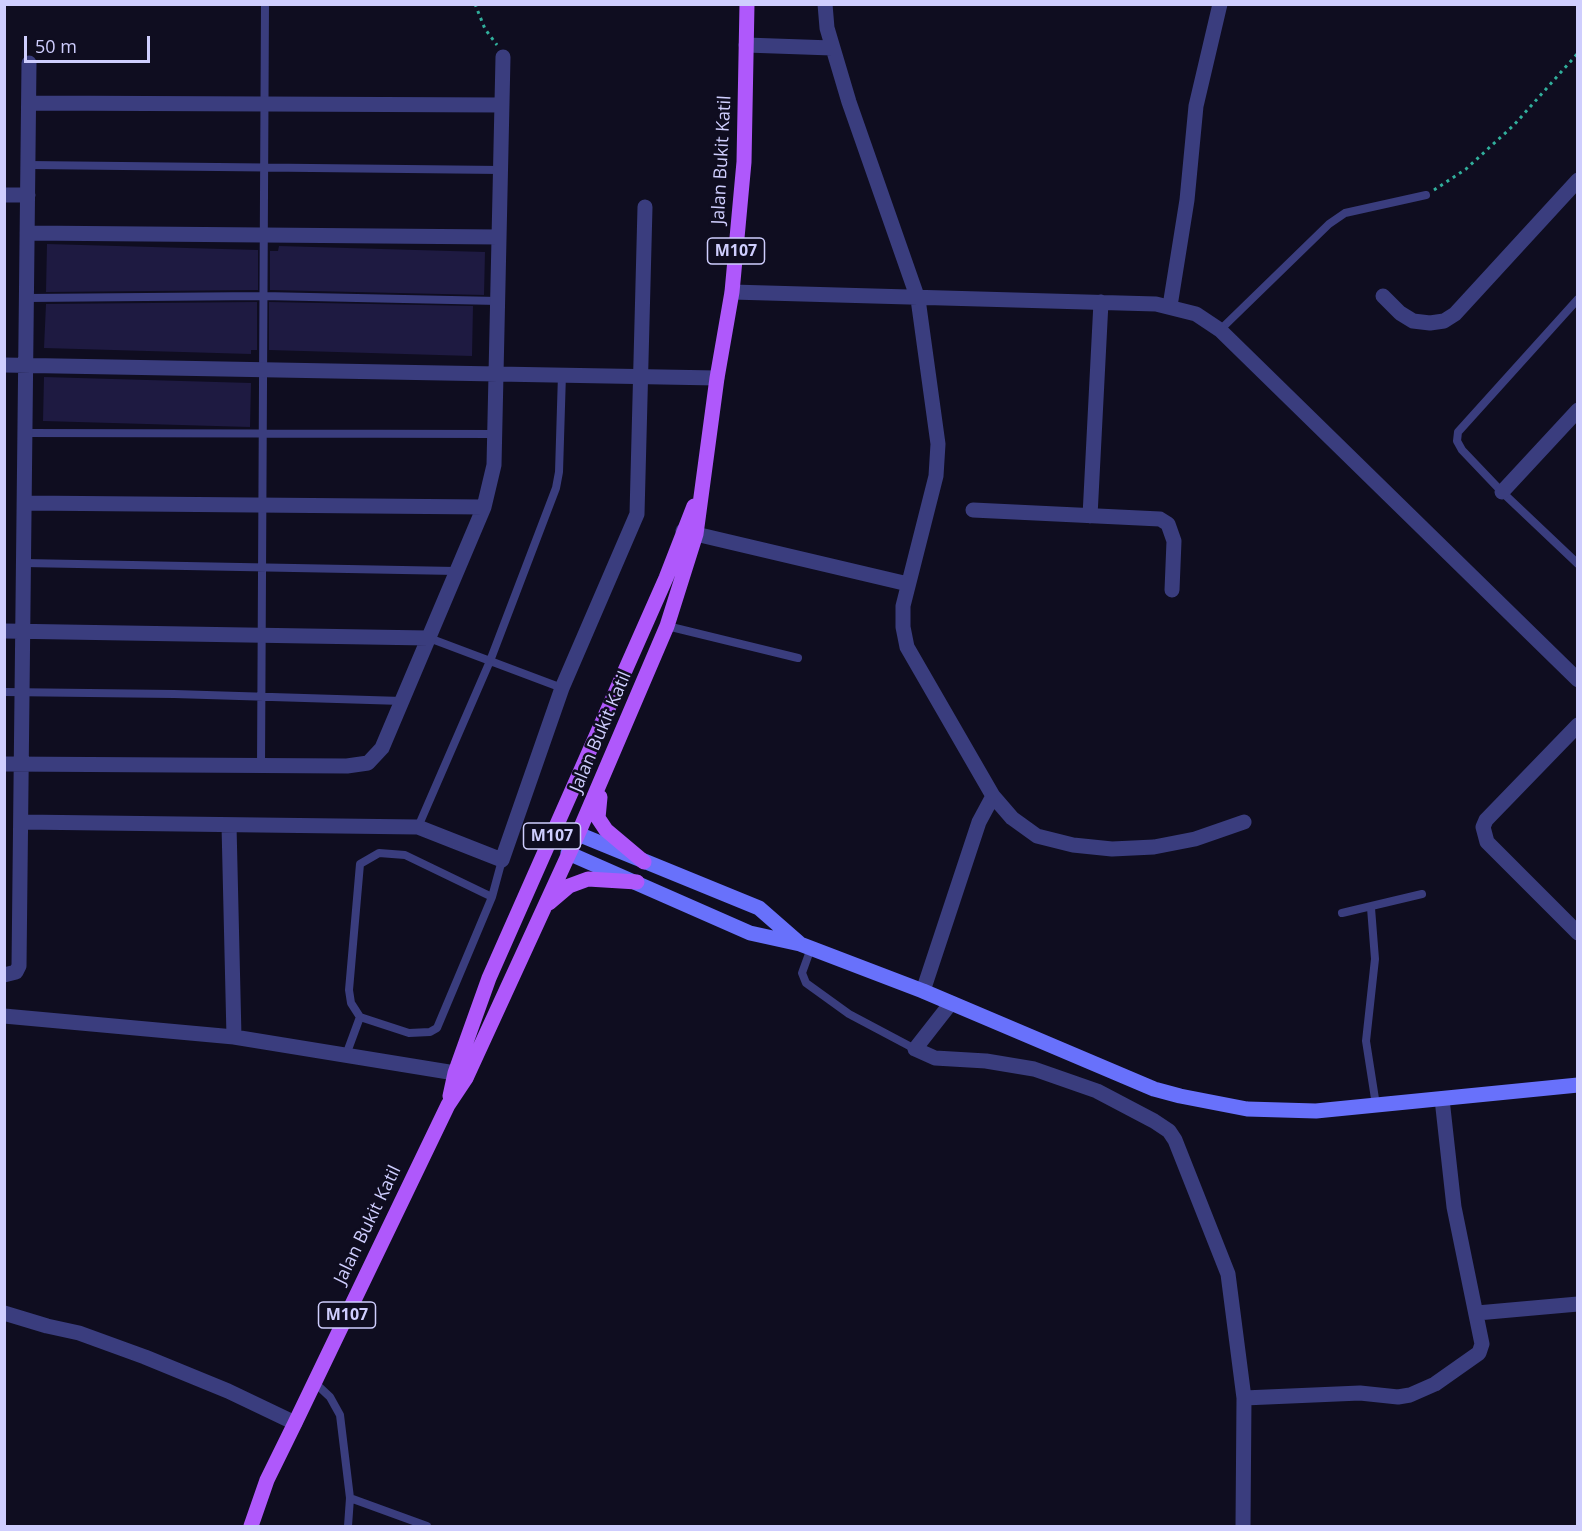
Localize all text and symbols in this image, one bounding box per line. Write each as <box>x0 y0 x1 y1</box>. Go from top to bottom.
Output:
scale bar <box>27 24 153 62</box>
text: 50 m <box>35 34 77 58</box>
street label: Jalan Bukit Katil <box>708 95 736 225</box>
road number: M107 <box>708 238 764 264</box>
street label: Jalan Bukit Katil <box>566 668 636 796</box>
road number: M107 <box>524 823 580 849</box>
street label: Jalan Bukit Katil <box>330 1162 406 1288</box>
road number: M107 <box>318 1302 376 1328</box>

